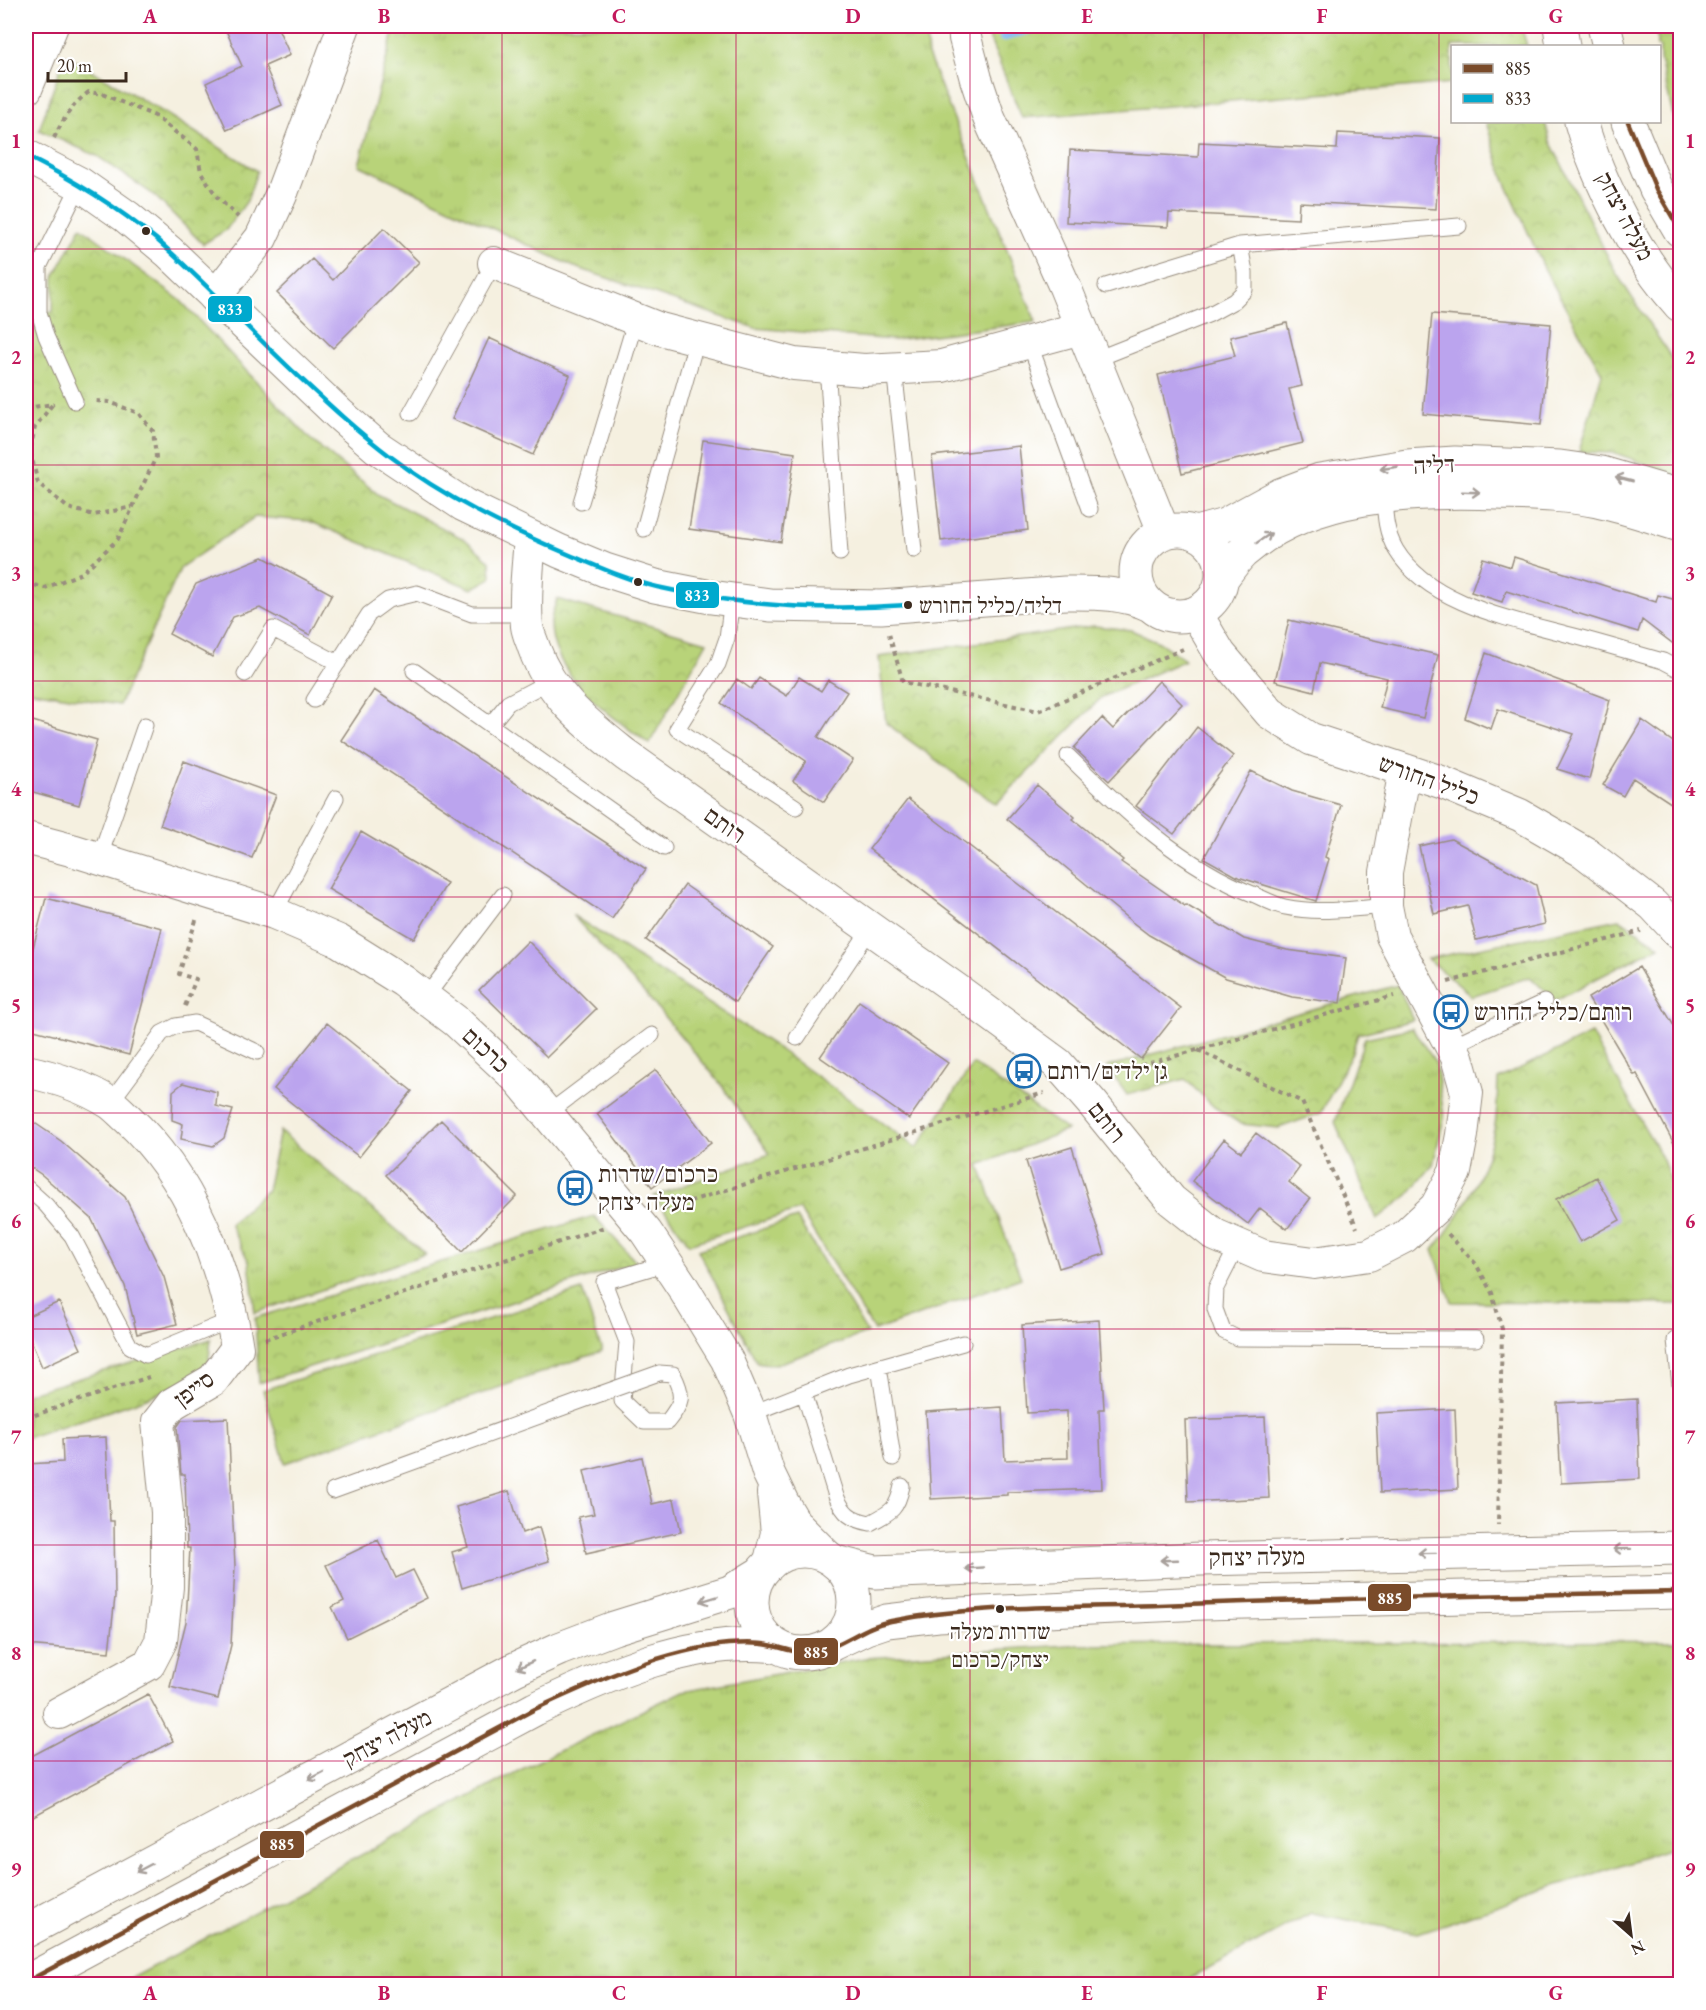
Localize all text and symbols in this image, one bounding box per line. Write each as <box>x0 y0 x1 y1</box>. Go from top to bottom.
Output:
text: A <box>142 3 158 29</box>
text: B <box>378 3 390 29</box>
text: C <box>612 3 626 29</box>
text: D <box>845 3 861 29</box>
text: E <box>1081 3 1093 29</box>
text: F <box>1317 3 1328 29</box>
text: G <box>1549 3 1563 29</box>
scale bar <box>48 45 126 83</box>
legend <box>1451 45 1661 123</box>
text: 20 m <box>57 54 92 77</box>
text: 885 <box>1505 57 1531 80</box>
text: 833 <box>1505 87 1531 110</box>
text: 1 <box>11 128 21 154</box>
text: 1 <box>1685 128 1695 154</box>
street label: מעלה יצחק <box>1589 166 1662 266</box>
unlabelled marker <box>140 225 152 237</box>
line badge: 833 <box>207 295 253 323</box>
text: 833 <box>217 299 243 320</box>
text: 2 <box>11 344 22 370</box>
text: 2 <box>1685 344 1696 370</box>
street label: דליה <box>1412 448 1456 481</box>
one-way arrow <box>1379 463 1399 474</box>
one-way arrow <box>1615 473 1634 485</box>
one-way arrow <box>1461 486 1481 497</box>
one-way arrow <box>1255 532 1271 544</box>
text: 3 <box>11 560 21 586</box>
text: 3 <box>1685 560 1695 586</box>
unlabelled marker <box>632 576 644 588</box>
line badge: 833 <box>675 581 720 609</box>
text: 833 <box>684 585 710 606</box>
place label: דליה/כליל החורש <box>919 591 1062 620</box>
marker: דליה/כליל החורש <box>902 599 914 611</box>
street label: כליל החורש <box>1375 747 1484 812</box>
text: 4 <box>11 776 22 802</box>
text: 4 <box>1685 776 1696 802</box>
street label: רותם <box>698 799 752 850</box>
text: 5 <box>11 992 21 1018</box>
text: 5 <box>1685 992 1695 1018</box>
bus stop icon: רותם/כליל החורש <box>1433 994 1469 1030</box>
place label: רותם/כליל החורש <box>1474 996 1633 1027</box>
street label: כרכום <box>456 1020 517 1079</box>
bus stop icon: גן ילדים/רותם <box>1006 1053 1042 1089</box>
place label: גן ילדים/רותם <box>1047 1055 1168 1086</box>
street label: רותם <box>1082 1095 1133 1149</box>
place label: כרכום/שדרות מעלה יצחק <box>598 1158 718 1217</box>
bus stop icon: כרכום/שדרות מעלה יצחק <box>557 1170 593 1206</box>
text: 6 <box>11 1208 22 1234</box>
text: 6 <box>1685 1208 1696 1234</box>
street label: סייפן <box>167 1363 220 1414</box>
text: 7 <box>11 1424 22 1450</box>
text: 7 <box>1685 1424 1696 1450</box>
street label: מעלה יצחק <box>1208 1540 1306 1573</box>
one-way arrow <box>1613 1543 1633 1555</box>
one-way arrow <box>1418 1547 1438 1559</box>
one-way arrow <box>1160 1554 1180 1565</box>
one-way arrow <box>965 1563 985 1574</box>
line badge: 885 <box>1367 1583 1412 1612</box>
text: 885 <box>1377 1588 1403 1609</box>
one-way arrow <box>700 1594 719 1605</box>
marker: שדרות מעלה יצחק/כרכום <box>994 1603 1006 1615</box>
place label: שדרות מעלה יצחק/כרכום <box>949 1617 1051 1674</box>
line badge: 885 <box>793 1637 839 1666</box>
text: 8 <box>11 1640 21 1666</box>
text: 8 <box>1685 1640 1695 1666</box>
text: 885 <box>803 1642 829 1663</box>
one-way arrow <box>517 1659 535 1671</box>
street label: מעלה יצחק <box>337 1701 437 1774</box>
one-way arrow <box>308 1770 325 1782</box>
line badge: 885 <box>259 1830 305 1859</box>
text: 885 <box>269 1834 295 1855</box>
text: 9 <box>11 1856 22 1882</box>
text: 9 <box>1685 1856 1696 1882</box>
one-way arrow <box>136 1862 153 1874</box>
north arrow <box>1601 1905 1661 1965</box>
text: N <box>1627 1935 1648 1960</box>
text: A <box>142 1980 158 2006</box>
text: B <box>378 1980 390 2006</box>
text: C <box>612 1980 626 2006</box>
text: D <box>845 1980 861 2006</box>
text: E <box>1081 1980 1093 2006</box>
text: F <box>1317 1980 1328 2006</box>
text: G <box>1549 1980 1563 2006</box>

